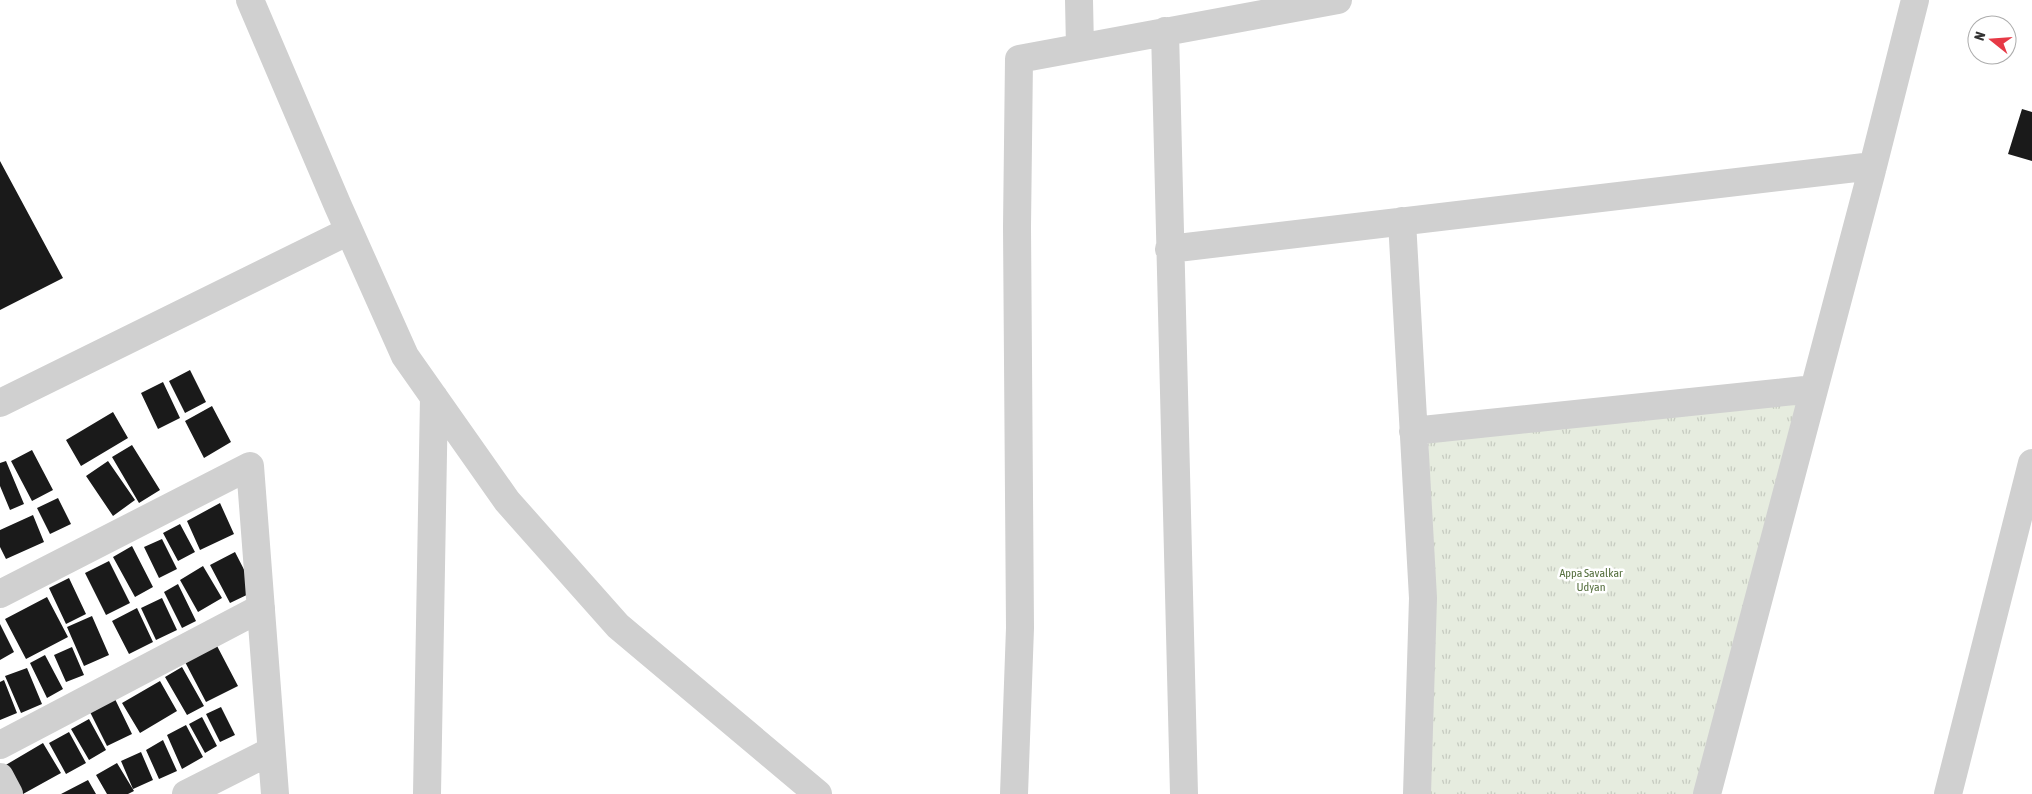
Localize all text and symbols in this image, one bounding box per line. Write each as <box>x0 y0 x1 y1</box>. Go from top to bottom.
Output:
north arrow <box>1967 15 2017 65</box>
text: N <box>1971 30 1988 42</box>
park label: Appa Savalkar Udyan <box>1559 566 1623 594</box>

